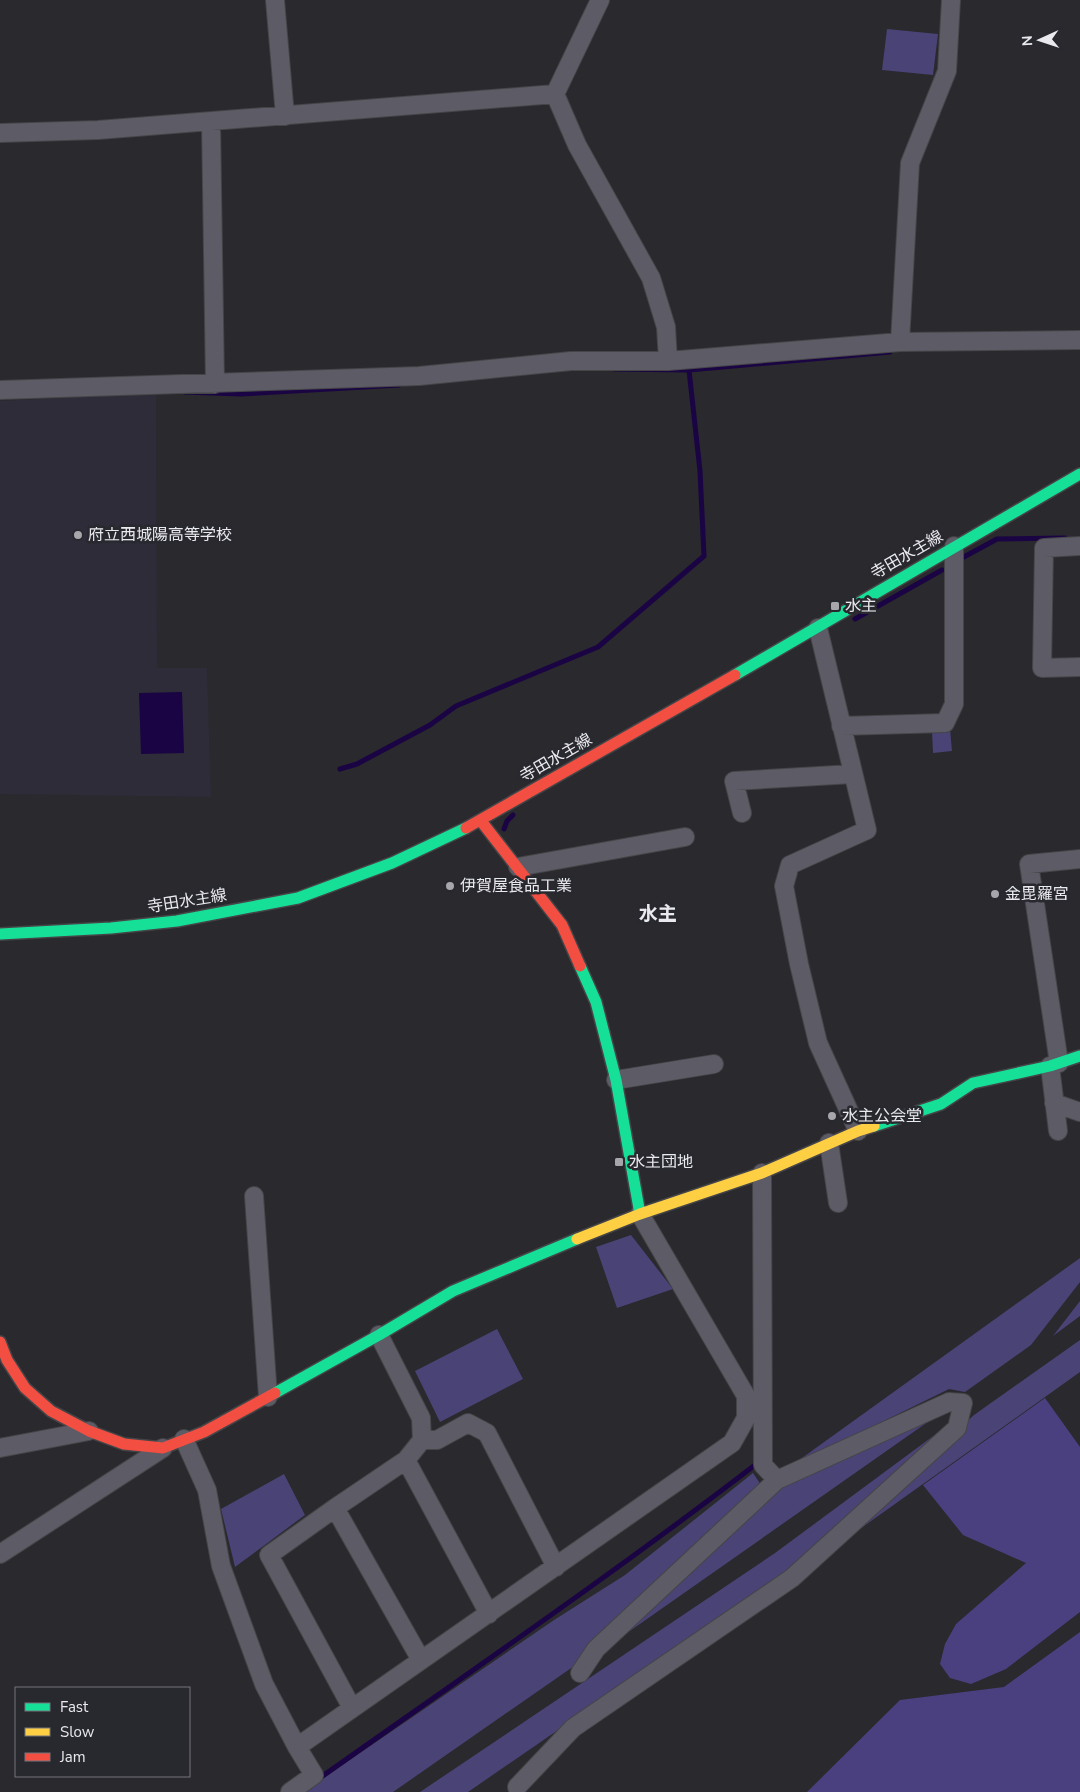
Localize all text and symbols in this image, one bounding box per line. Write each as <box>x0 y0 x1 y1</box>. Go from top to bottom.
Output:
north arrow <box>1015 15 1065 65</box>
text: N <box>1018 35 1037 46</box>
place label: 府立西城陽高等学校 <box>88 524 232 546</box>
street label: 寺田水主線 <box>867 525 947 585</box>
marker: 府立西城陽高等学校 <box>72 529 84 541</box>
place label: 水主 <box>845 595 877 617</box>
marker: 水主 <box>829 600 841 612</box>
street label: 寺田水主線 <box>516 728 596 788</box>
place label: 伊賀屋食品工業 <box>460 875 572 897</box>
marker: 伊賀屋食品工業 <box>444 880 456 892</box>
place label: 金毘羅宮 <box>1005 883 1069 905</box>
street label: 寺田水主線 <box>146 884 228 918</box>
marker: 金毘羅宮 <box>989 888 1001 900</box>
district label: 水主 <box>639 901 677 927</box>
place label: 水主公会堂 <box>842 1105 922 1127</box>
marker: 水主公会堂 <box>826 1110 838 1122</box>
place label: 水主団地 <box>629 1151 693 1173</box>
marker: 水主団地 <box>613 1156 625 1168</box>
legend <box>15 1687 190 1777</box>
text: Fast <box>60 1697 89 1717</box>
text: Slow <box>60 1722 95 1742</box>
text: Jam <box>59 1747 86 1767</box>

